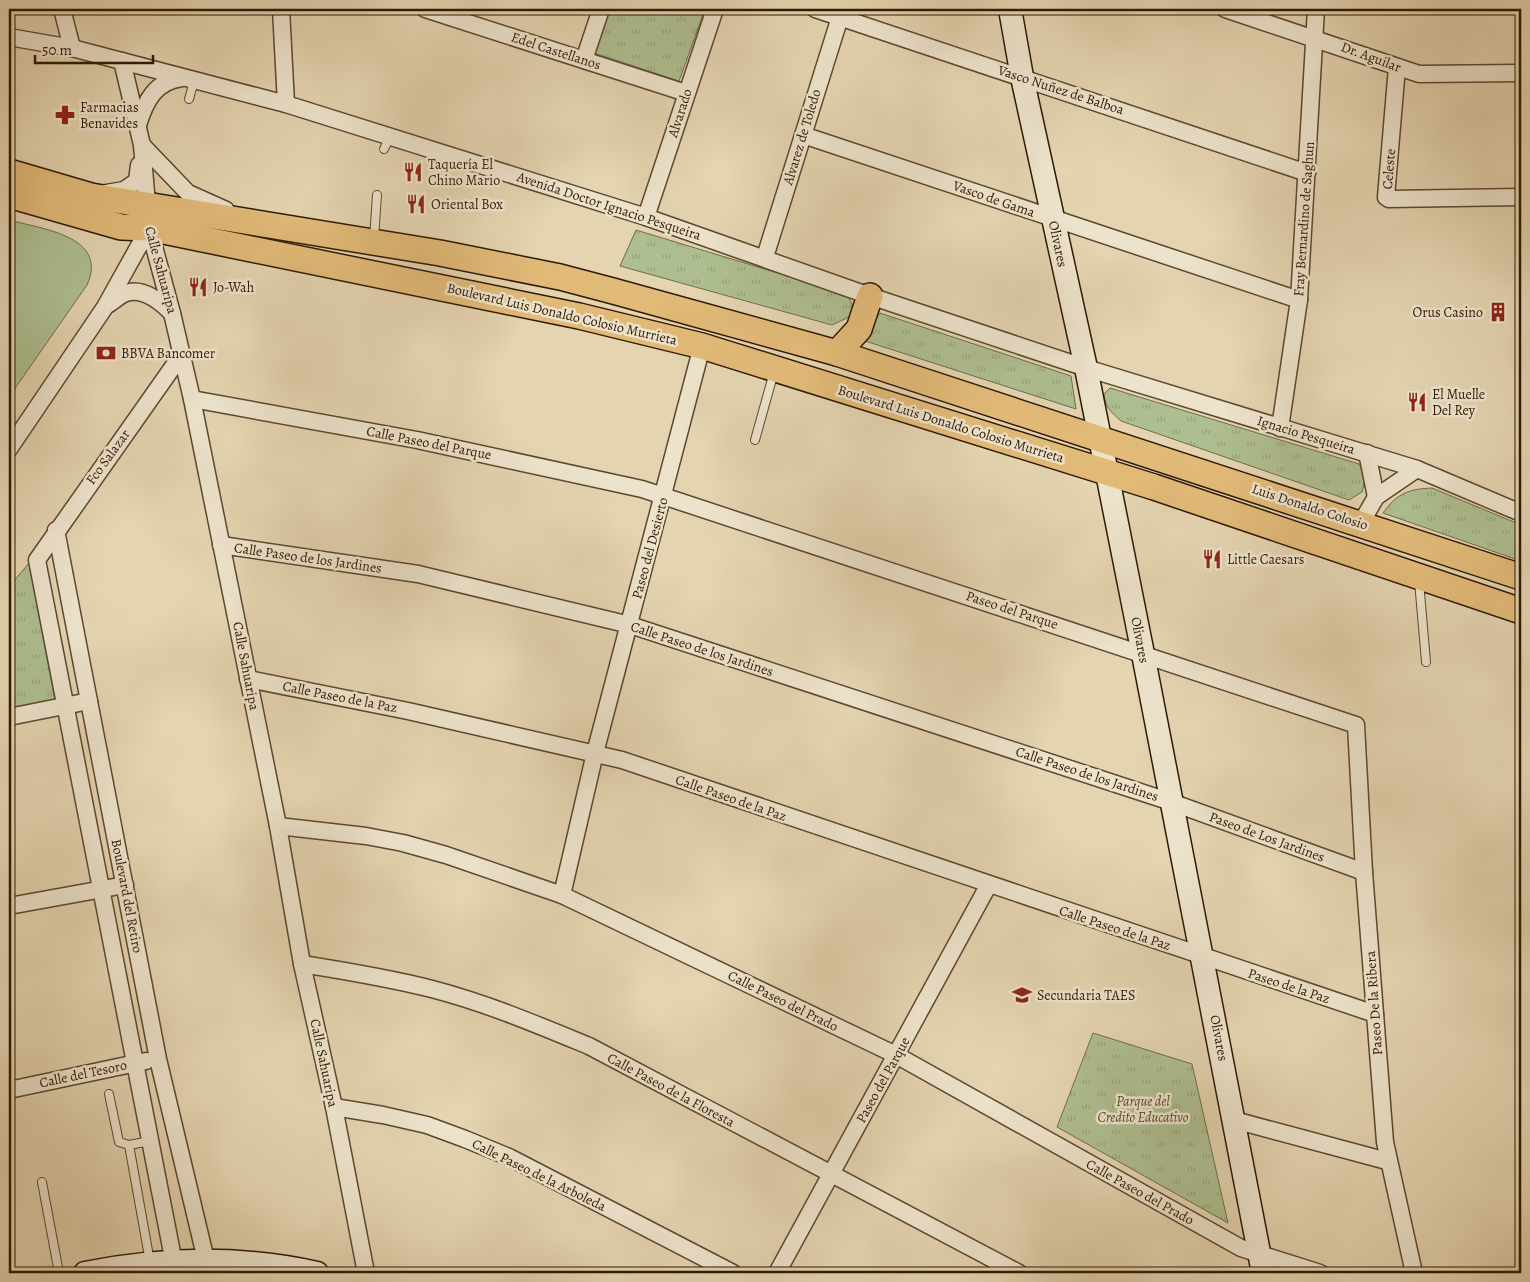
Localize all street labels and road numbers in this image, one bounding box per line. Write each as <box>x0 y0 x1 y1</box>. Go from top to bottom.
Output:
street label: Edel Castellanos <box>509 28 603 74</box>
street label: Dr. Aguilar <box>1338 37 1404 77</box>
street label: Vasco Nuñez de Balboa <box>995 60 1127 119</box>
street label: Alvarado <box>663 86 697 141</box>
street label: Alvarez de Toledo <box>778 87 826 188</box>
street label: Fray Bernardino de Saghun <box>1289 140 1319 297</box>
street label: Celeste <box>1378 148 1400 190</box>
street label: Avenida Doctor Ignacio Pesqueira <box>514 167 704 245</box>
street label: Vasco de Gama <box>950 176 1038 222</box>
street label: Olivares <box>1044 219 1072 269</box>
street label: Calle Sahuaripa <box>140 224 182 316</box>
street label: Boulevard Luis Donaldo Colosio Murrieta <box>445 278 679 350</box>
street label: Boulevard Luis Donaldo Colosio Murrieta <box>836 380 1067 468</box>
street label: Ignacio Pesqueira <box>1255 411 1358 459</box>
street label: Calle Paseo del Parque <box>365 422 493 464</box>
street label: Fco Salazar <box>82 425 135 488</box>
street label: Luis Donaldo Colosio <box>1249 479 1371 535</box>
street label: Paseo del Desierto <box>627 495 673 601</box>
street label: Calle Paseo de los Jardines <box>233 538 383 578</box>
street label: Paseo del Parque <box>963 586 1061 634</box>
street label: Olivares <box>1126 615 1154 665</box>
street label: Calle Paseo de los Jardines <box>628 617 776 681</box>
street label: Calle Sahuaripa <box>228 620 264 712</box>
street label: Calle Paseo de la Paz <box>281 677 399 717</box>
street label: Calle Paseo de los Jardines <box>1013 742 1161 806</box>
street label: Calle Paseo de la Paz <box>673 770 789 826</box>
street label: Paseo de Los Jardines <box>1207 807 1327 867</box>
street label: Boulevard del Retiro <box>107 837 147 955</box>
street label: Calle Paseo de la Paz <box>1057 901 1173 955</box>
street label: Paseo De la Ribera <box>1361 950 1387 1056</box>
street label: Paseo de la Paz <box>1246 964 1332 1008</box>
street label: Calle Paseo del Prado <box>725 966 841 1036</box>
street label: Olivares <box>1205 1013 1233 1063</box>
street label: Calle Sahuaripa <box>305 1017 343 1109</box>
street label: Paseo del Parque <box>851 1033 915 1127</box>
street label: Calle Paseo de la Floresta <box>604 1048 739 1132</box>
street label: Calle del Tesoro <box>37 1055 129 1093</box>
street label: Calle Paseo de la Arboleda <box>469 1134 610 1216</box>
street label: Calle Paseo del Prado <box>1083 1154 1197 1230</box>

